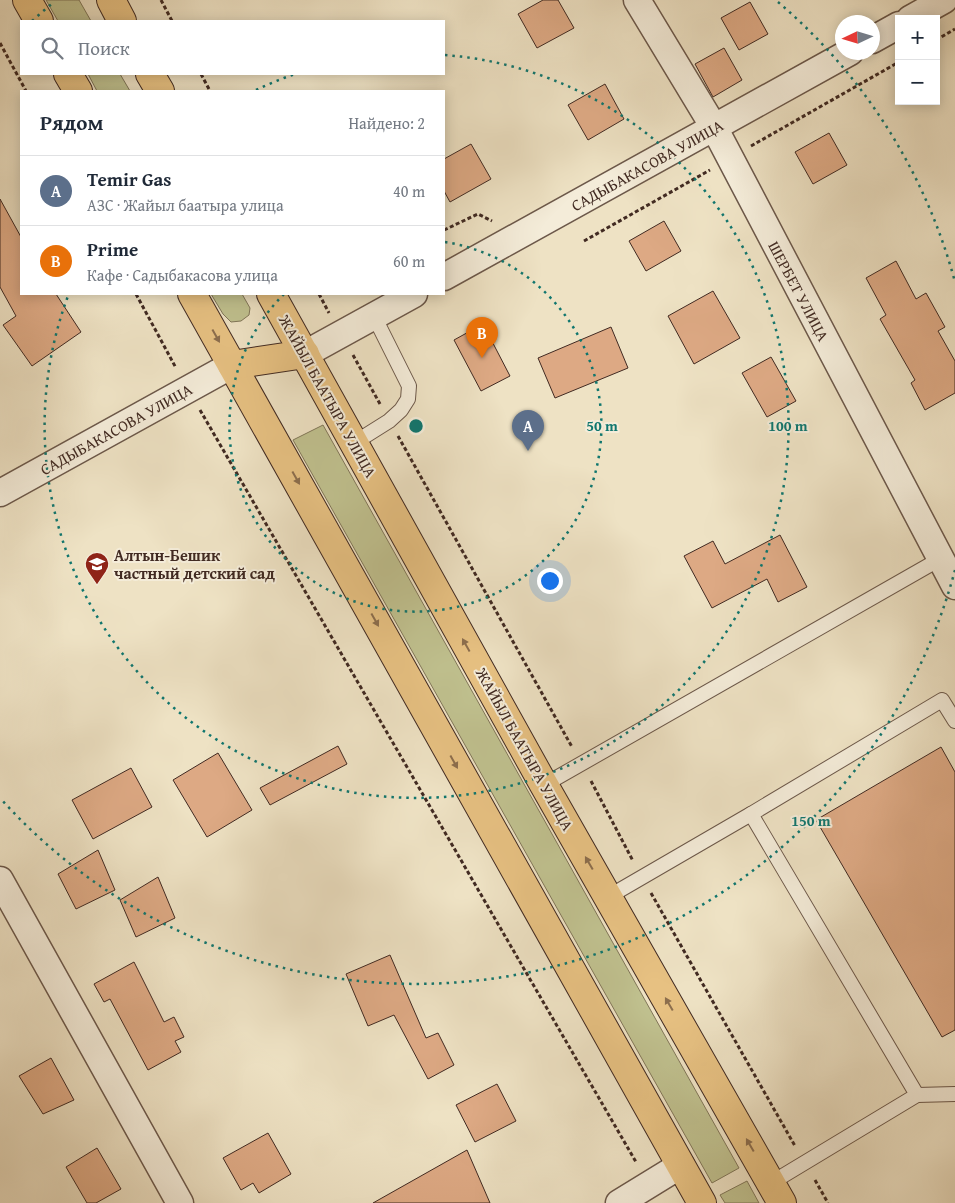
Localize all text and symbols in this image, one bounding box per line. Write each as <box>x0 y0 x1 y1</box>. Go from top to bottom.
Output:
north arrow <box>835 15 880 60</box>
map controls <box>895 15 940 105</box>
button: + <box>895 15 940 60</box>
search box <box>20 20 445 75</box>
icon: search <box>38 34 66 62</box>
text: Поиск <box>78 34 130 62</box>
button: − <box>895 60 940 105</box>
text: Рядом <box>40 107 103 138</box>
text: Найдено: 2 <box>348 111 425 135</box>
street label: САДЫБАКАСОВА УЛИЦА <box>567 113 728 217</box>
text: Temir Gas <box>87 165 171 193</box>
text: A <box>51 179 61 203</box>
text: 40 m <box>393 179 425 203</box>
text: АЗС · Жайыл баатыра улица <box>87 193 284 217</box>
text: Prime <box>87 235 138 263</box>
street label: ШЕРБЕТ УЛИЦА <box>762 237 836 346</box>
text: B <box>51 249 61 273</box>
text: 60 m <box>393 249 425 273</box>
text: Кафе · Садыбакасова улица <box>87 263 278 287</box>
street label: ЖАЙЫЛ БААТЫРА УЛИЦА <box>273 309 383 482</box>
pin: B <box>466 317 498 358</box>
one-way arrow <box>212 329 220 344</box>
street label: САДЫБАКАСОВА УЛИЦА <box>36 377 197 481</box>
pin: A <box>512 410 544 451</box>
text: 50 m <box>586 415 618 436</box>
text: 100 m <box>768 415 808 436</box>
centre of rings <box>407 417 425 435</box>
one-way arrow <box>291 471 300 485</box>
place label: Алтын-Бешик частный детский сад <box>114 543 275 585</box>
school or university icon: Алтын-Бешик частный детский сад <box>84 551 110 585</box>
your location <box>537 568 563 594</box>
one-way arrow <box>371 612 379 627</box>
one-way arrow <box>462 638 471 652</box>
street label: ЖАЙЫЛ БААТЫРА УЛИЦА <box>470 662 580 835</box>
one-way arrow <box>450 755 459 768</box>
text: 150 m <box>791 810 831 831</box>
one-way arrow <box>584 857 593 870</box>
one-way arrow <box>665 997 673 1012</box>
one-way arrow <box>745 1139 754 1152</box>

